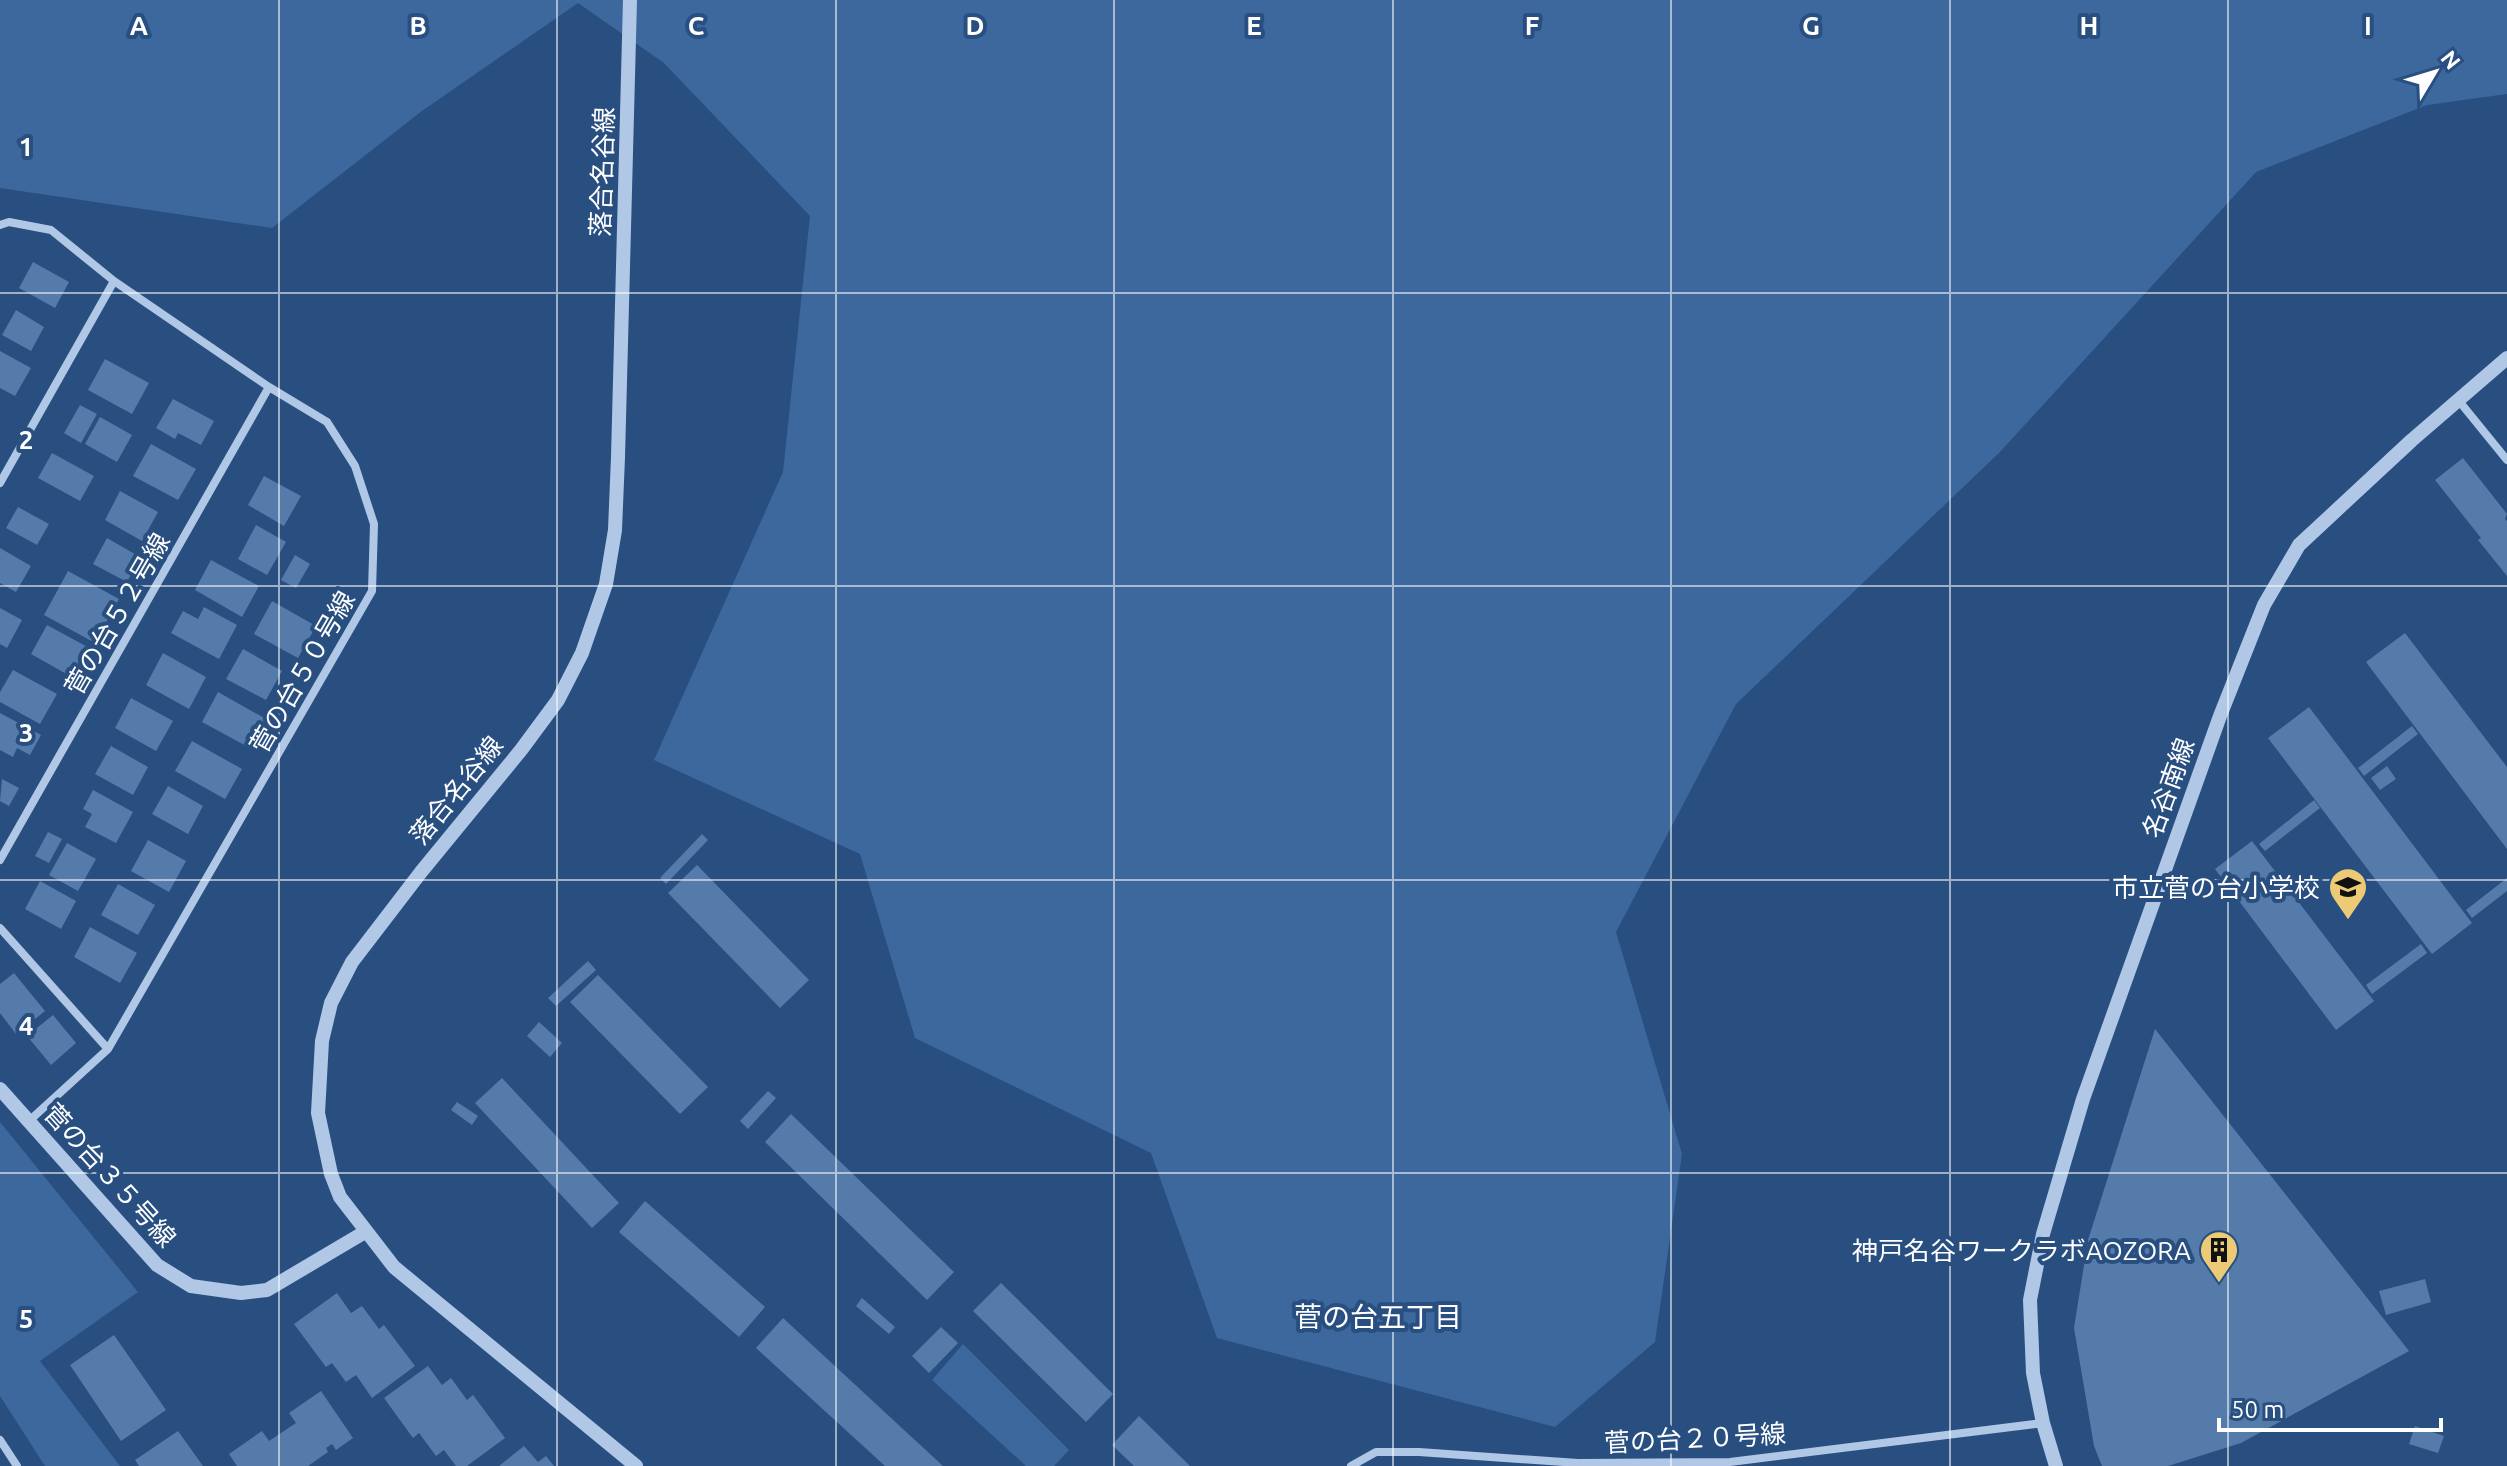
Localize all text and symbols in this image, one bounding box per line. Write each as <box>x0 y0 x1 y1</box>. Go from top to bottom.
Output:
text: A <box>130 11 149 40</box>
text: B <box>409 11 427 40</box>
text: C <box>688 11 705 40</box>
text: D <box>966 11 984 40</box>
text: E <box>1246 11 1262 40</box>
text: F <box>1525 11 1539 40</box>
text: G <box>1802 11 1820 40</box>
text: H <box>2080 11 2098 40</box>
text: I <box>2364 11 2372 40</box>
north arrow <box>2395 32 2475 112</box>
text: N <box>2436 45 2466 74</box>
street label: 落合名谷線 <box>585 107 619 237</box>
text: 1 <box>19 132 33 161</box>
text: 2 <box>19 425 33 454</box>
street label: 菅の台５２号線 <box>59 528 175 700</box>
street label: 菅の台５０号線 <box>244 586 360 758</box>
text: 3 <box>19 718 33 747</box>
street label: 落合名谷線 <box>404 730 508 850</box>
street label: 名谷南線 <box>2137 734 2199 842</box>
school or university icon: 市立菅の台小学校 <box>2327 866 2369 921</box>
place label: 市立菅の台小学校 <box>2112 873 2320 902</box>
text: 4 <box>19 1011 33 1040</box>
street label: 菅の台３５号線 <box>38 1098 182 1252</box>
building icon: 神戸名谷ワークラボAOZORA <box>2198 1229 2240 1284</box>
place label: 神戸名谷ワークラボAOZORA <box>1852 1236 2191 1265</box>
district label: 菅の台五丁目 <box>1294 1301 1462 1332</box>
text: 5 <box>19 1304 33 1333</box>
scale bar <box>2219 1382 2441 1432</box>
text: 50 m <box>2231 1396 2284 1423</box>
street label: 菅の台２０号線 <box>1603 1419 1787 1457</box>

